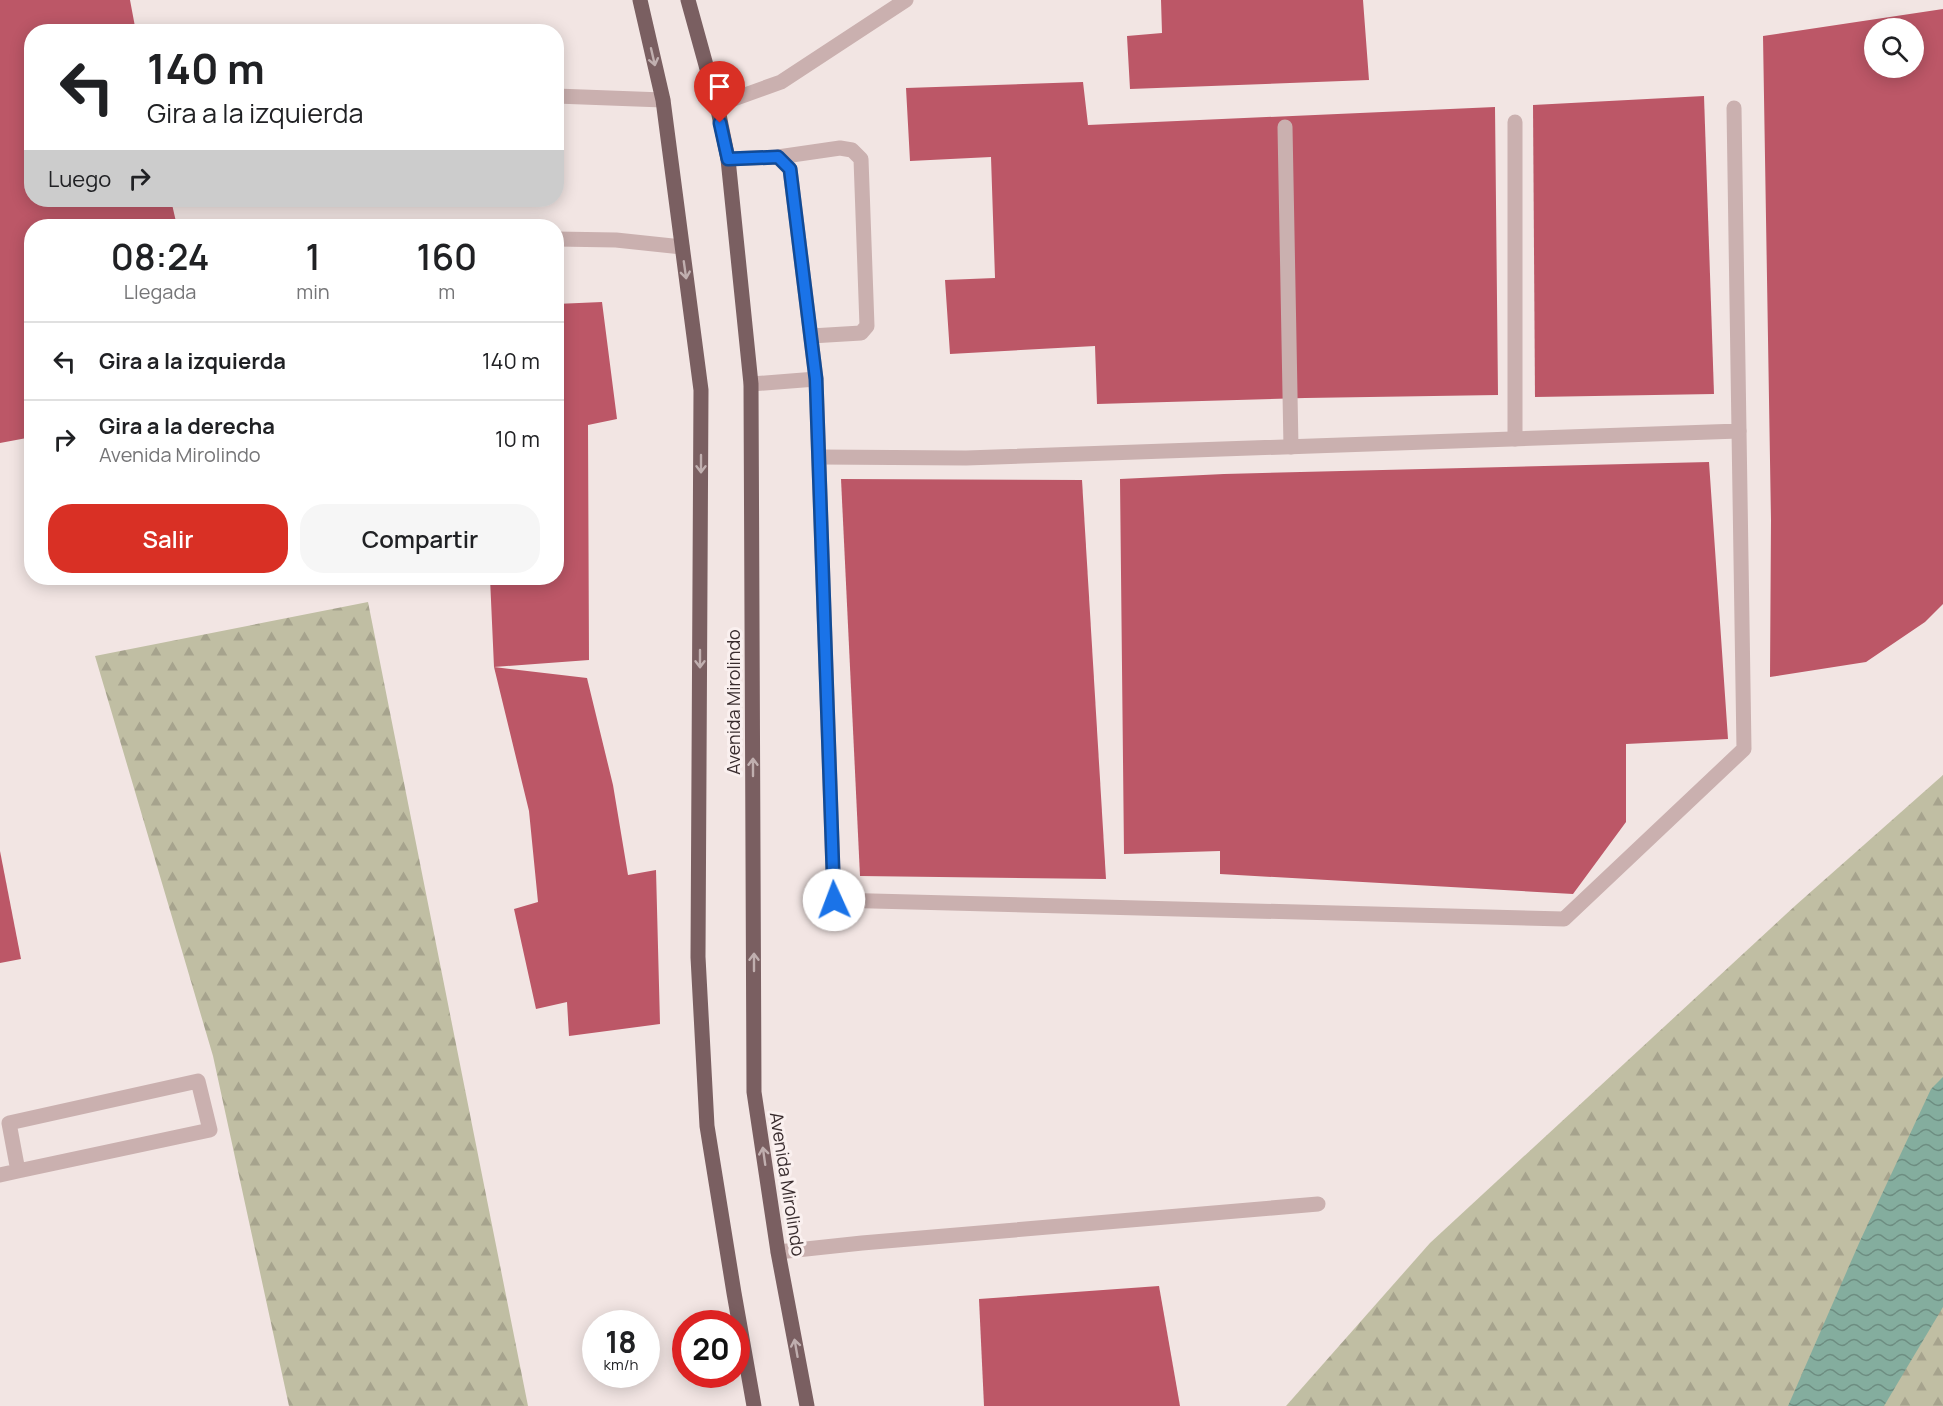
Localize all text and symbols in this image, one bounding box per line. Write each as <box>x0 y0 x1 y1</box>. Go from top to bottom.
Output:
map controls <box>1864 18 1924 78</box>
button: search <box>1864 18 1924 78</box>
text: 140 m <box>147 39 265 97</box>
one-way arrow <box>648 47 659 66</box>
icon: left <box>48 48 126 126</box>
pin <box>694 61 745 123</box>
icon: arrive <box>703 70 736 103</box>
text: Gira a la izquierda <box>147 94 363 131</box>
icon: right <box>123 162 156 195</box>
text: Luego <box>48 164 111 194</box>
text: 08:24 <box>111 232 209 281</box>
text: 1 <box>305 232 321 281</box>
text: 160 <box>417 232 477 281</box>
one-way arrow <box>680 260 691 280</box>
text: Llegada <box>124 278 196 305</box>
text: min <box>296 278 330 305</box>
text: m <box>438 278 455 305</box>
icon: left <box>48 345 81 378</box>
text: Gira a la izquierda <box>99 346 286 376</box>
text: 140 m <box>482 346 540 376</box>
text: Gira a la derecha <box>99 411 275 441</box>
icon: right <box>48 423 81 456</box>
text: 10 m <box>495 424 540 454</box>
text: Avenida Mirolindo <box>99 441 261 468</box>
one-way arrow <box>695 454 707 474</box>
button: Salir <box>48 504 288 573</box>
button: Compartir <box>300 504 540 573</box>
street label: Avenida Mirolindo <box>721 629 745 775</box>
one-way arrow <box>694 649 706 669</box>
one-way arrow <box>747 757 759 777</box>
position arrow <box>802 868 866 932</box>
one-way arrow <box>748 952 760 972</box>
street label: Avenida Mirolindo <box>765 1110 811 1258</box>
one-way arrow <box>758 1147 769 1167</box>
speed limit sign: 20 <box>672 1310 750 1388</box>
text: 18 <box>605 1321 637 1362</box>
one-way arrow <box>790 1339 801 1359</box>
text: km/h <box>604 1354 638 1375</box>

